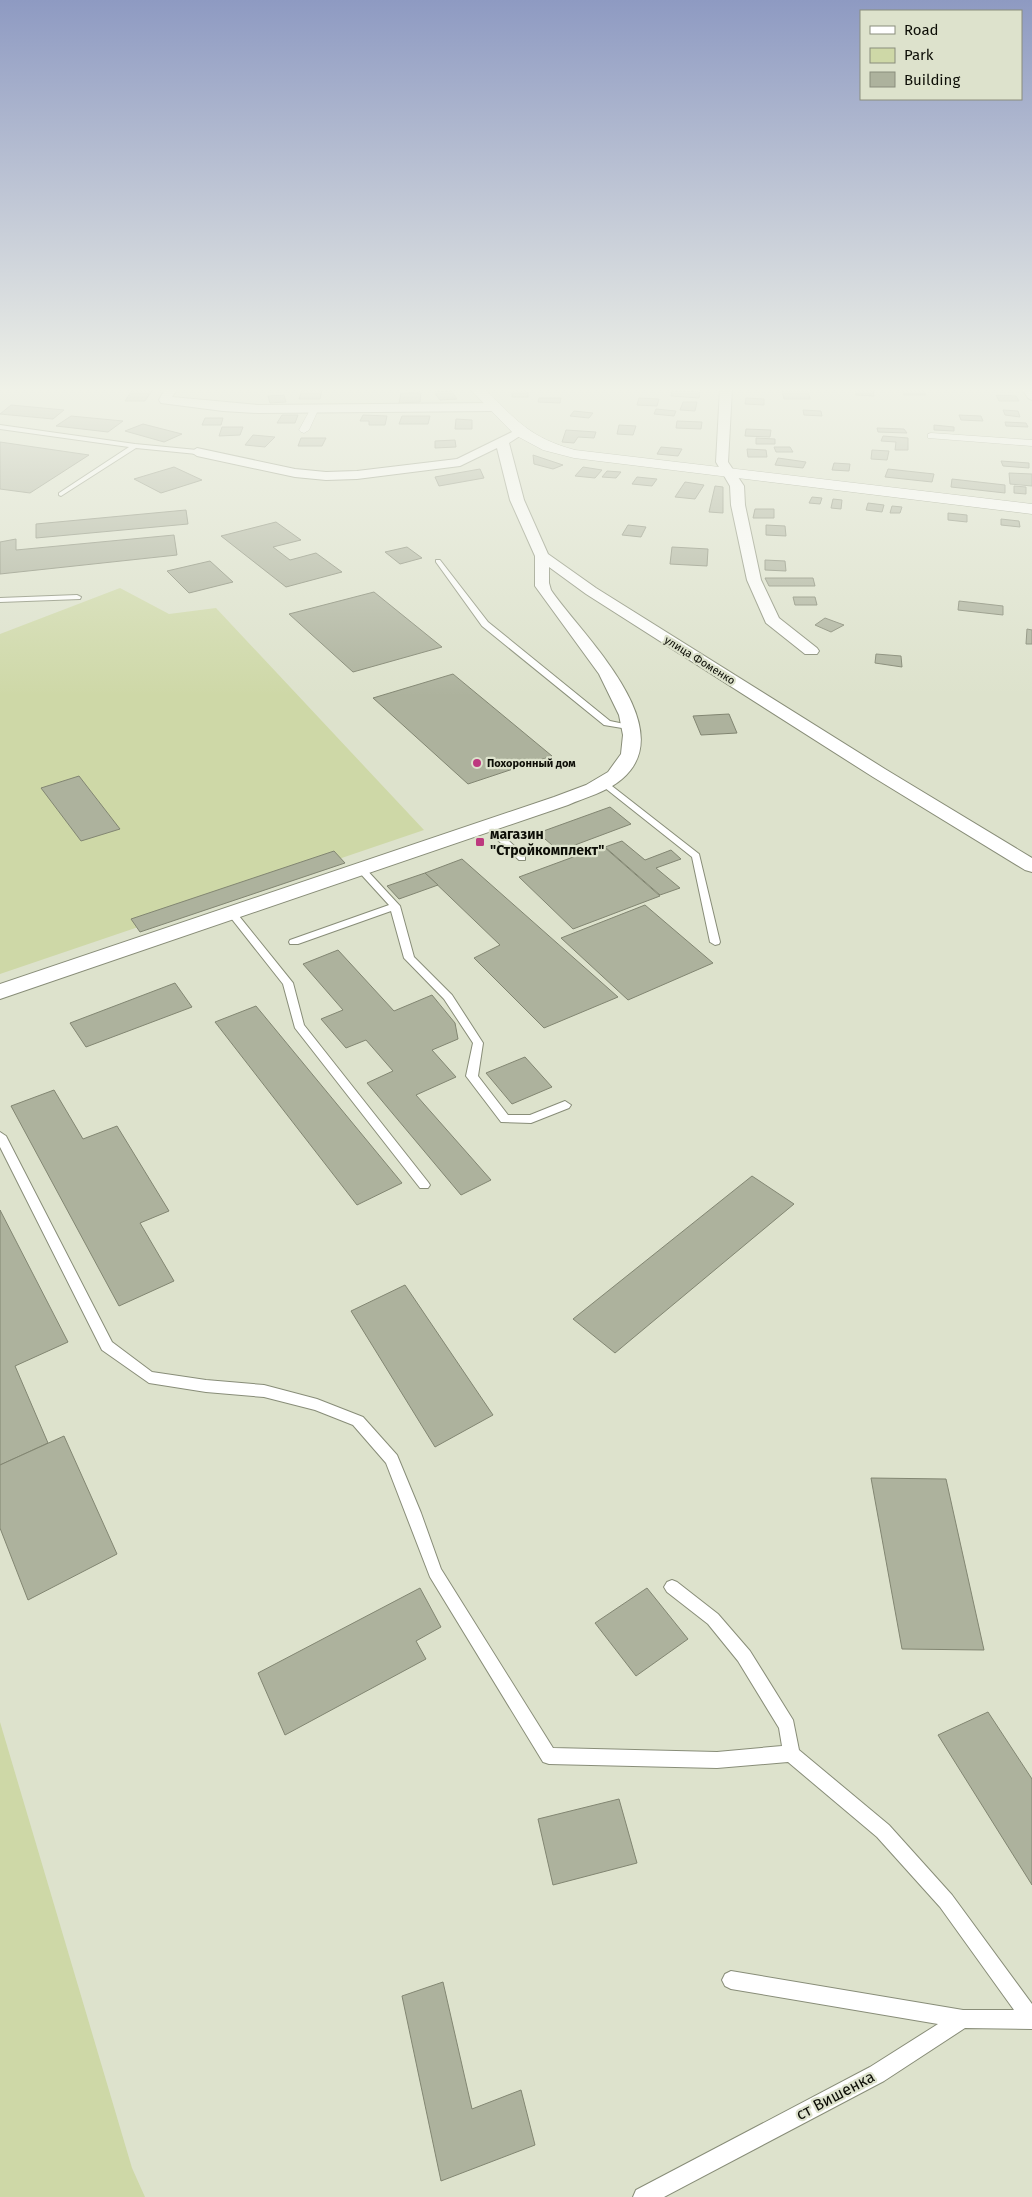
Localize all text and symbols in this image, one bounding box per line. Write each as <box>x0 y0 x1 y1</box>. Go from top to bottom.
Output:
legend <box>860 10 1022 100</box>
text: Road <box>904 21 939 39</box>
text: Park <box>904 46 934 64</box>
text: Building <box>904 71 960 89</box>
street label: улица Фоменко <box>662 633 737 687</box>
marker: Похоронный дом <box>471 757 483 769</box>
place label: Похоронный дом <box>487 757 576 770</box>
place label: магазин "Стройкомплект" <box>490 826 605 859</box>
marker: магазин "Стройкомплект" <box>474 836 486 848</box>
street label: ст Вишенка <box>793 2067 878 2124</box>

